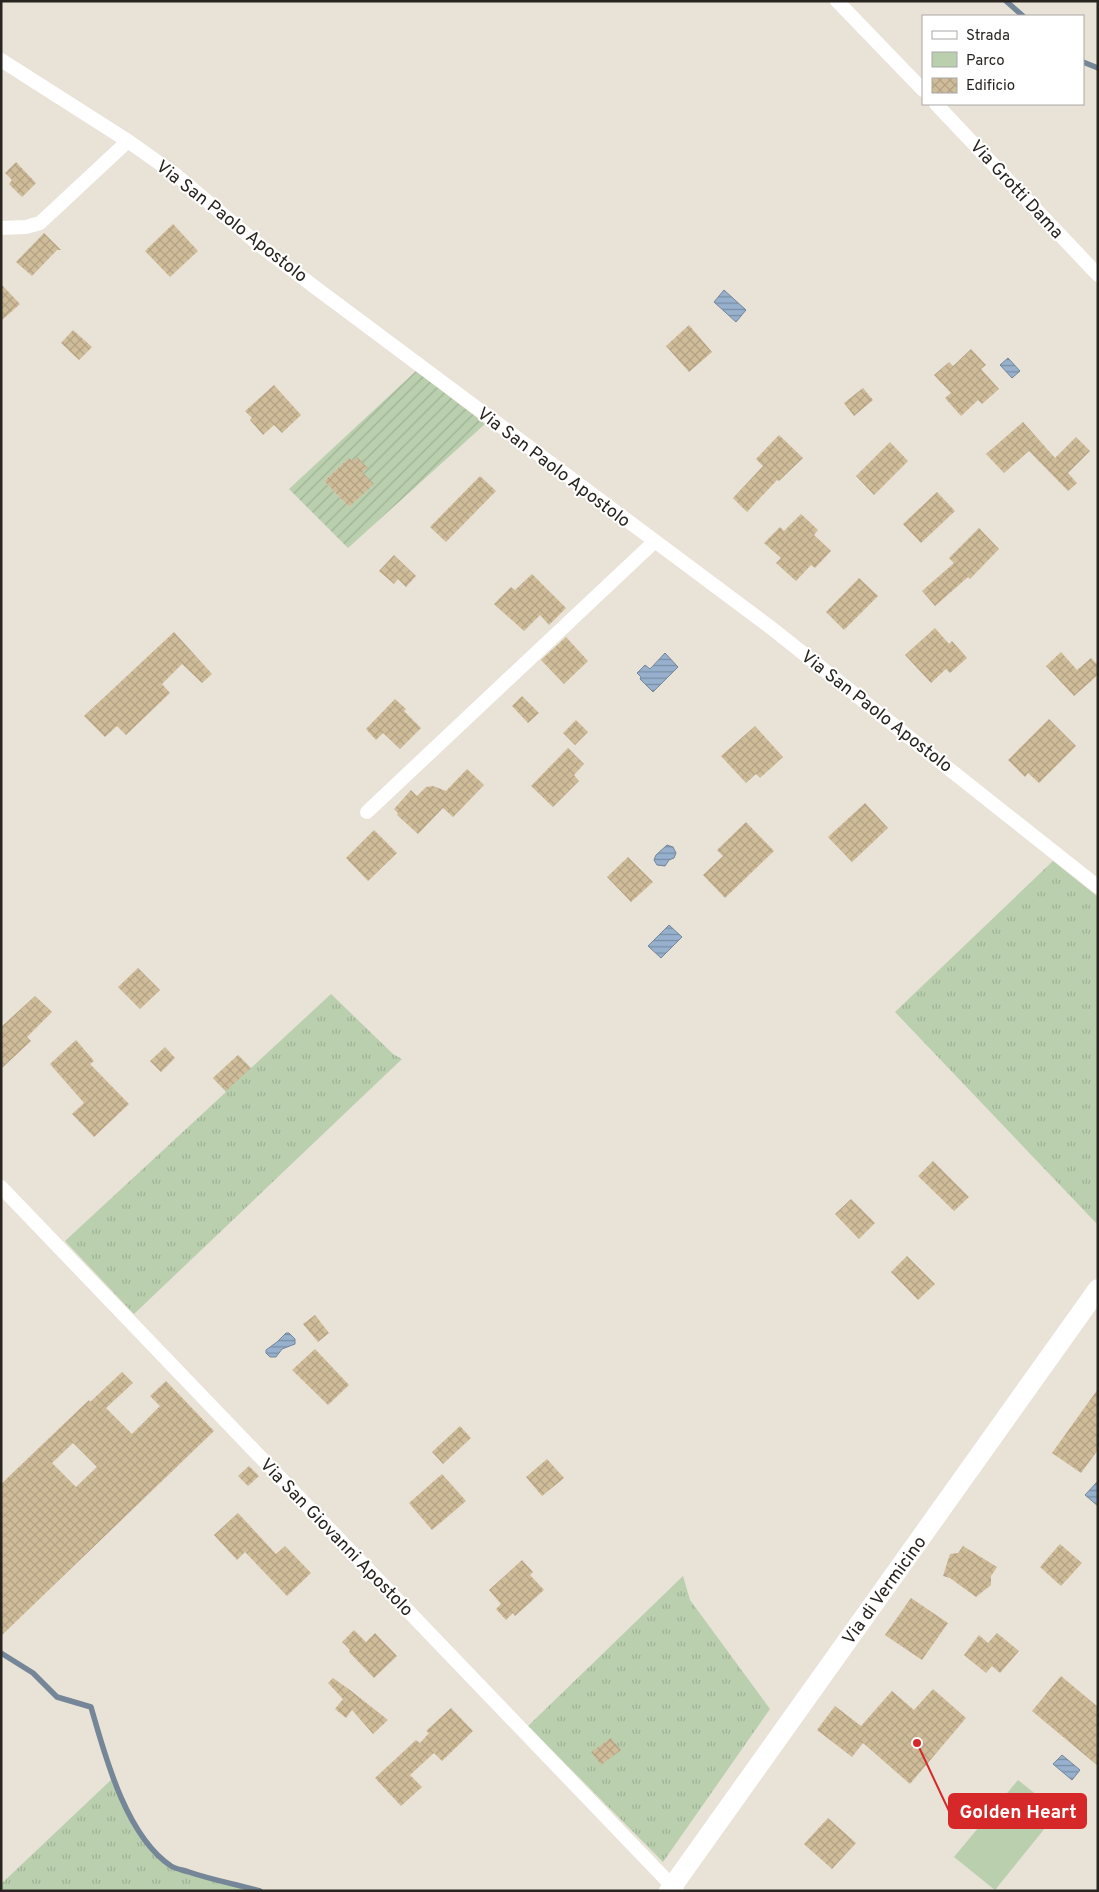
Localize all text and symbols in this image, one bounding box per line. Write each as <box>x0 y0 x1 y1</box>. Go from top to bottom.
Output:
legend <box>922 15 1084 105</box>
text: Strada <box>966 27 1010 46</box>
text: Parco <box>966 52 1005 71</box>
text: Edificio <box>966 77 1015 96</box>
street label: Via Grotti Dama <box>964 136 1068 244</box>
street label: Via San Paolo Apostolo <box>151 156 311 289</box>
street label: Via San Paolo Apostolo <box>472 403 634 533</box>
street label: Via San Paolo Apostolo <box>796 646 956 779</box>
street label: Via San Giovanni Apostolo <box>254 1454 418 1622</box>
street label: Via di Vermicino <box>838 1532 932 1650</box>
callout: Golden Heart <box>949 1794 1086 1828</box>
text: Golden Heart <box>959 1801 1077 1825</box>

